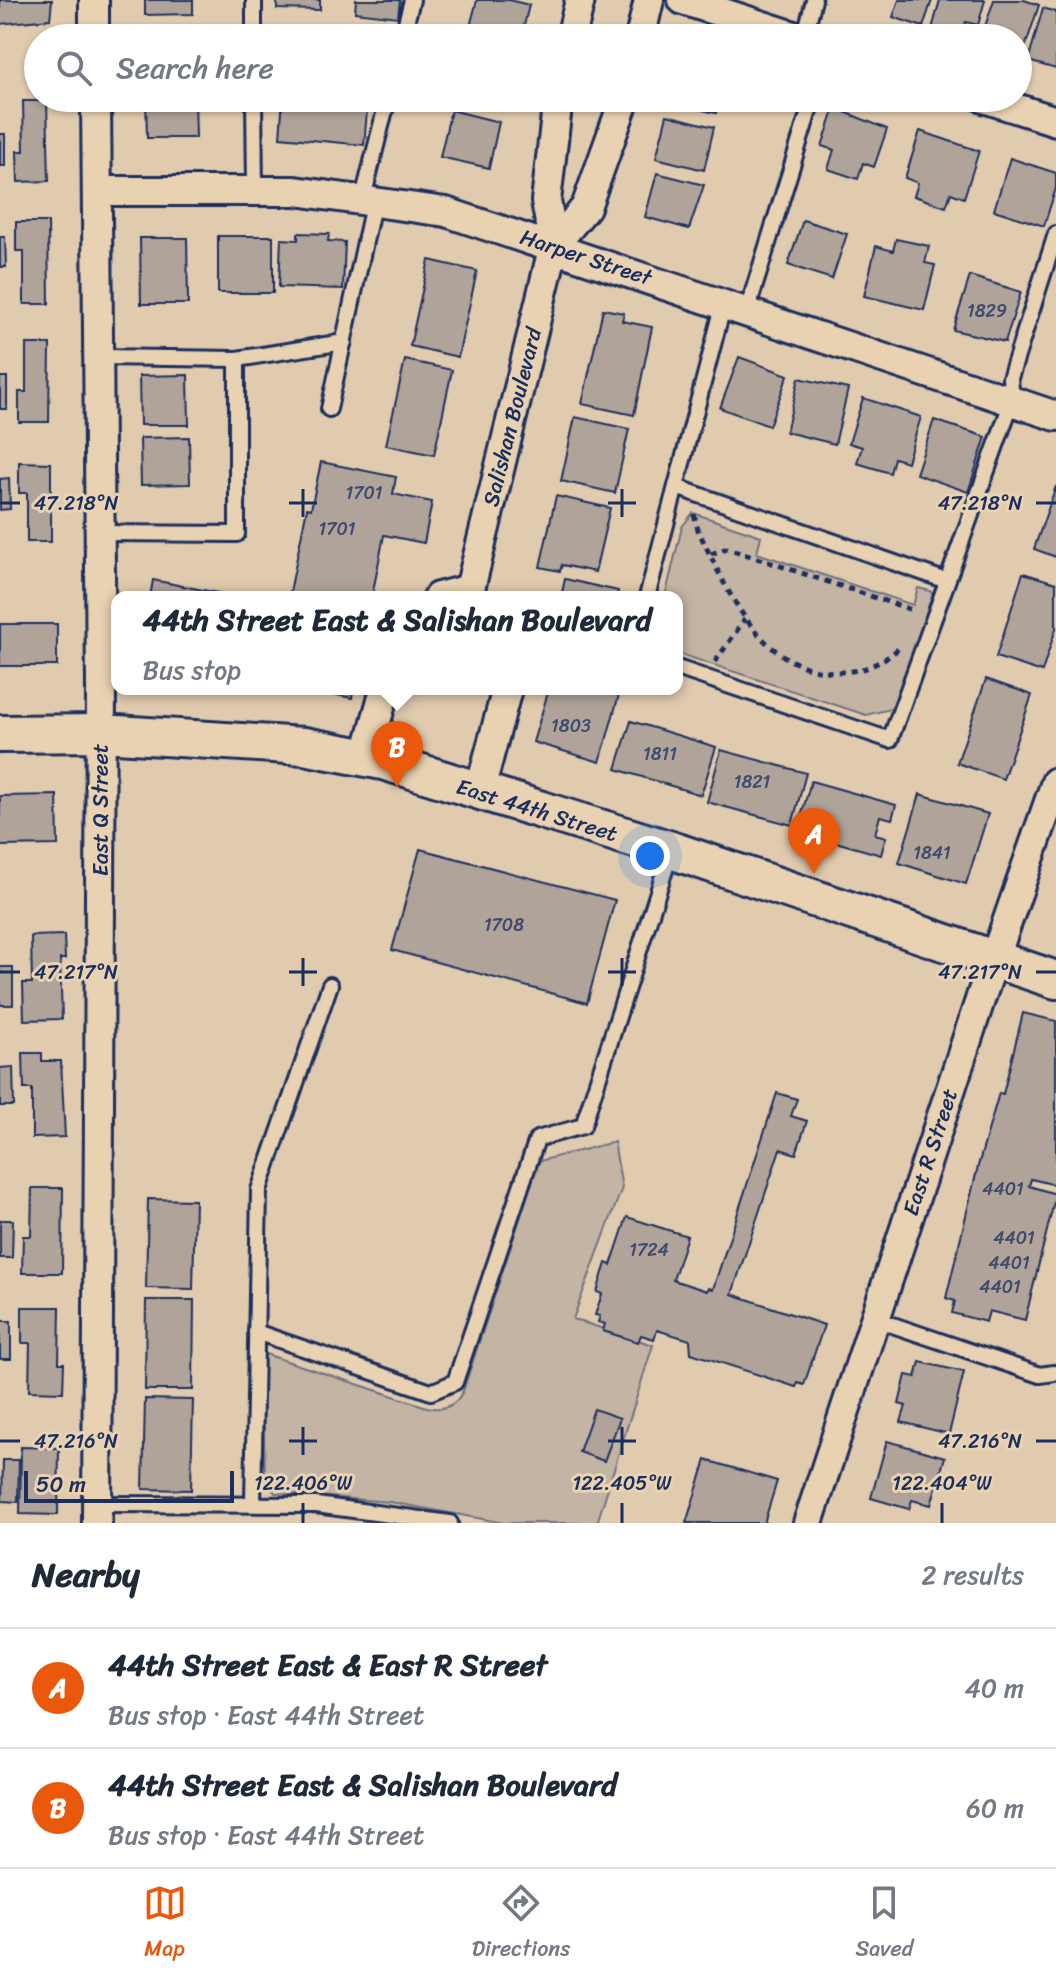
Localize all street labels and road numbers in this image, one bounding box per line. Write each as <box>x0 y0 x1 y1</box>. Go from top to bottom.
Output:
street label: Harper Street <box>515 217 658 297</box>
street label: Salishan Boulevard <box>471 322 553 511</box>
street label: East Q Street <box>81 743 120 876</box>
street label: East 44th Street <box>451 767 623 853</box>
street label: East R Street <box>891 1083 969 1221</box>

